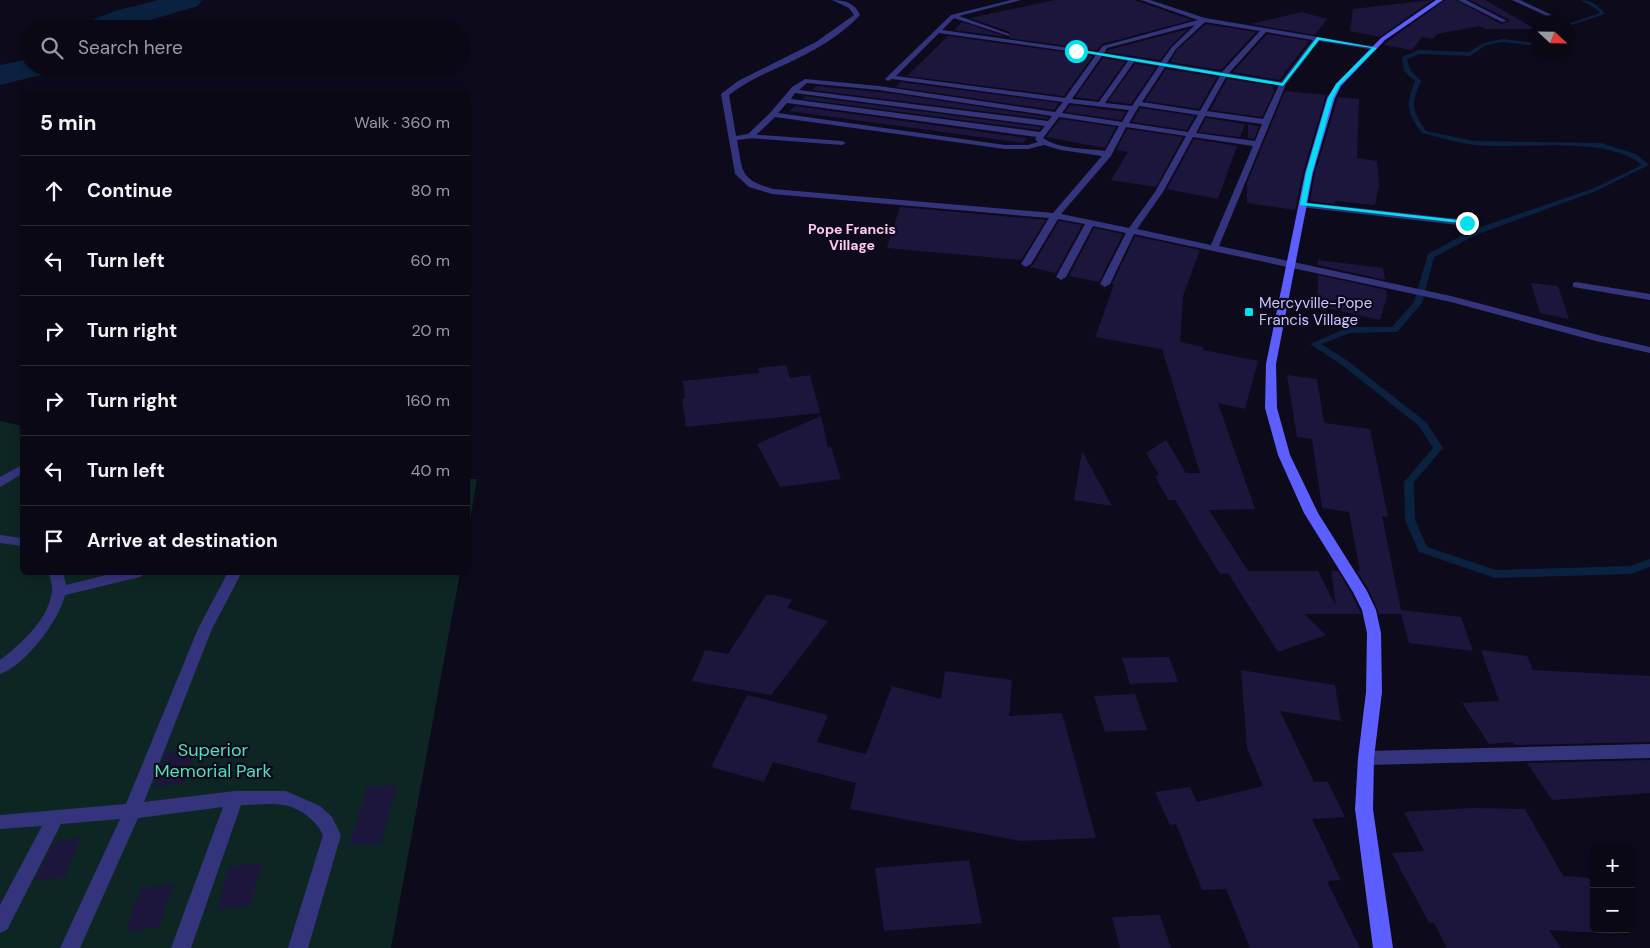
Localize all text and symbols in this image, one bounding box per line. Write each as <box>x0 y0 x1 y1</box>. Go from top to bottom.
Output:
north arrow <box>1530 15 1575 60</box>
search box <box>20 20 470 75</box>
icon: search <box>38 34 66 62</box>
text: Search here <box>78 35 183 60</box>
route start <box>1065 40 1088 63</box>
text: 5 min <box>40 109 96 137</box>
text: Walk · 360 m <box>354 112 450 133</box>
icon: ahead <box>40 177 68 205</box>
text: Continue <box>87 178 173 203</box>
text: 80 m <box>411 180 450 201</box>
route end <box>1456 212 1479 235</box>
district label: Pope Francis Village <box>808 220 896 254</box>
icon: left <box>40 247 68 275</box>
text: Turn left <box>87 248 165 273</box>
text: 60 m <box>410 250 450 271</box>
place label: Mercyville-Pope Francis Village <box>1259 293 1372 330</box>
marker: Mercyville-Pope Francis Village <box>1243 306 1255 318</box>
icon: right <box>40 317 68 345</box>
text: Turn right <box>87 318 177 343</box>
text: 20 m <box>411 320 450 341</box>
icon: right <box>40 387 68 415</box>
text: Turn right <box>87 388 177 413</box>
text: 160 m <box>406 390 450 411</box>
icon: left <box>40 457 68 485</box>
text: Turn left <box>87 458 165 483</box>
text: 40 m <box>411 460 450 481</box>
icon: arrive <box>40 527 68 555</box>
text: Arrive at destination <box>87 528 278 553</box>
park label: Superior Memorial Park <box>154 738 272 783</box>
map controls <box>1590 843 1635 933</box>
button: + <box>1590 843 1635 888</box>
button: − <box>1590 888 1635 933</box>

